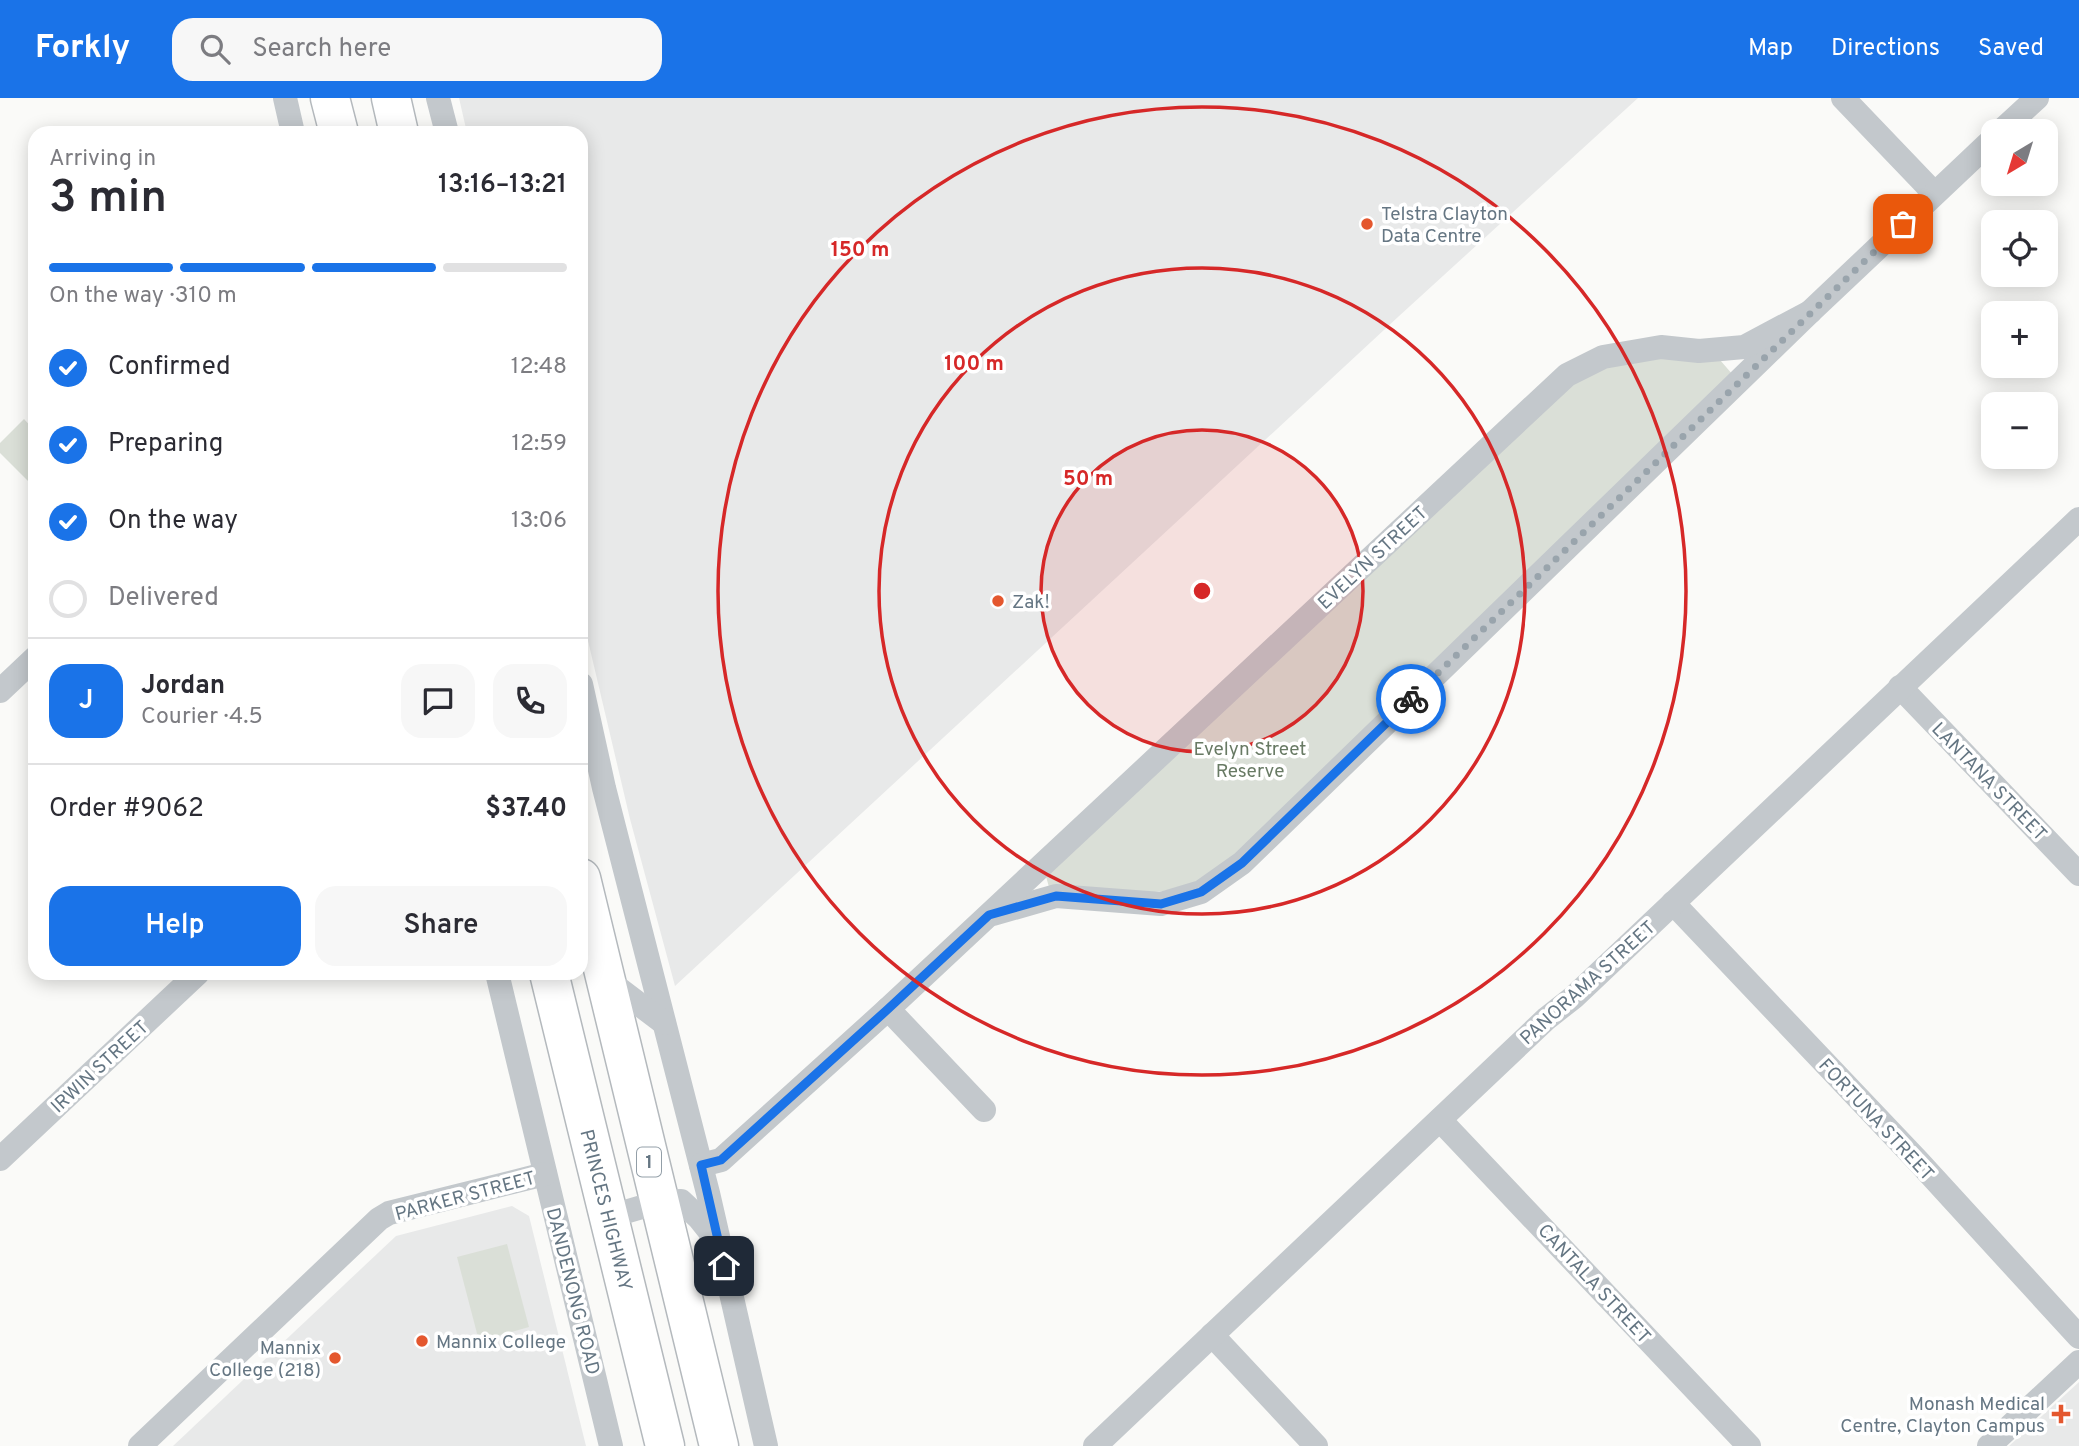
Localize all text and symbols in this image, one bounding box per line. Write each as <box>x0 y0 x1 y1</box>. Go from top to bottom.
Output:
search box <box>172 18 662 81</box>
text: Forkly <box>35 28 130 70</box>
icon: search <box>196 30 234 68</box>
text: Search here <box>252 33 391 66</box>
text: Map <box>1748 34 1793 64</box>
text: Directions <box>1831 34 1940 64</box>
text: Saved <box>1978 34 2044 64</box>
north arrow <box>1981 119 2058 196</box>
map controls <box>1981 119 2058 469</box>
text: Arriving in <box>49 145 156 174</box>
text: 13:16–13:21 <box>438 169 567 202</box>
text: 3 min <box>49 170 167 229</box>
pin <box>1873 194 1933 254</box>
place label: Telstra Clayton Data Centre <box>1381 203 1508 249</box>
icon: bag <box>1884 205 1922 243</box>
button: locate <box>1981 210 2058 287</box>
marker: Telstra Clayton Data Centre <box>1359 216 1375 232</box>
text: 150 m <box>831 237 889 264</box>
text: On the way · 310 m <box>49 282 237 311</box>
button: + <box>1981 301 2058 378</box>
icon: check <box>49 349 87 387</box>
text: Confirmed <box>108 351 231 384</box>
text: 100 m <box>944 351 1004 378</box>
text: 12:48 <box>511 353 567 382</box>
button: − <box>1981 392 2058 469</box>
icon: check <box>49 426 87 464</box>
text: Preparing <box>108 428 223 461</box>
text: 12:59 <box>511 430 567 459</box>
text: 50 m <box>1063 466 1113 493</box>
street label: EVELYN STREET <box>1313 501 1433 615</box>
icon: check <box>49 503 87 541</box>
text: On the way <box>108 505 238 538</box>
text: 13:06 <box>511 507 567 536</box>
centre of rings <box>1190 579 1214 603</box>
text: Delivered <box>108 582 219 615</box>
place label: Zak! <box>1012 591 1050 615</box>
marker: Zak! <box>990 593 1006 609</box>
button: chat <box>401 664 475 738</box>
button: phone <box>493 664 567 738</box>
courier <box>1376 664 1446 734</box>
text: Jordan <box>141 670 225 703</box>
icon: bike <box>1392 680 1430 718</box>
text: J <box>79 685 93 718</box>
text: Courier · 4.5 <box>141 703 263 732</box>
street label: LANTANA STREET <box>1926 718 2051 847</box>
park label: Evelyn Street Reserve <box>1194 738 1306 784</box>
text: Order #9062 <box>49 793 204 826</box>
text: $37.40 <box>485 793 567 826</box>
button: Help <box>49 886 301 966</box>
button: Share <box>315 886 567 966</box>
street label: PANORAMA STREET <box>1516 916 1661 1051</box>
street label: IRWIN STREET <box>46 1016 154 1119</box>
street label: FORTUNA STREET <box>1813 1054 1939 1187</box>
street label: PRINCES HIGHWAY <box>573 1127 637 1294</box>
road number: 1 <box>637 1148 661 1176</box>
street label: PARKER STREET <box>393 1167 538 1227</box>
street label: DANDENONG ROAD <box>540 1205 604 1378</box>
street label: CANTALA STREET <box>1532 1219 1655 1349</box>
pin <box>694 1236 754 1296</box>
icon: home <box>705 1247 743 1285</box>
place label: Mannix College <box>436 1331 566 1355</box>
marker: Mannix College <box>414 1333 430 1349</box>
place label: Mannix College (218) <box>209 1337 321 1383</box>
marker: Mannix College (218) <box>327 1350 343 1366</box>
place label: Monash Medical Centre, Clayton Campus <box>1840 1393 2045 1439</box>
marker: Monash Medical Centre, Clayton Campus <box>2051 1404 2071 1424</box>

